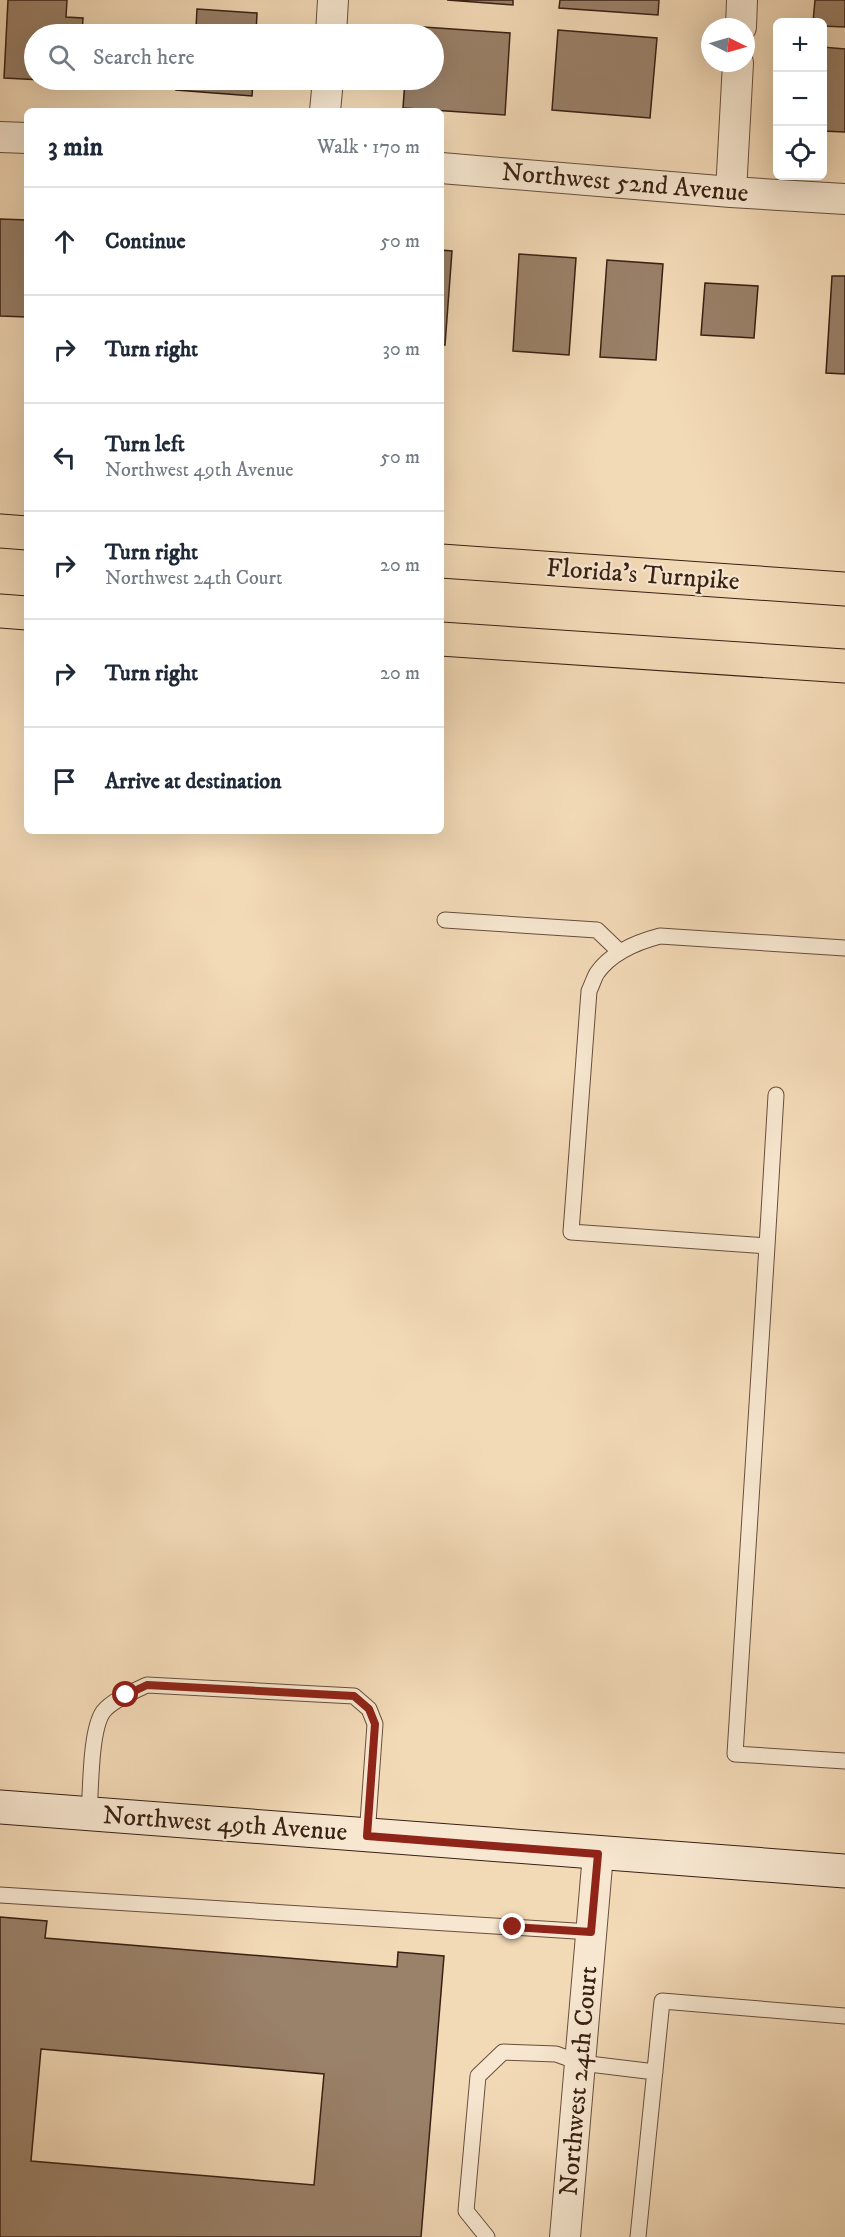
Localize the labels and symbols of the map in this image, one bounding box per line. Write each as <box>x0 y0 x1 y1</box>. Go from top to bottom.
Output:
north arrow <box>701 18 755 72</box>
street label: Northwest 52nd Avenue <box>500 156 750 210</box>
street label: Florida's Turnpike <box>545 552 741 598</box>
route start <box>112 1681 138 1707</box>
street label: Northwest 49th Avenue <box>102 1799 348 1849</box>
route end <box>499 1913 525 1939</box>
street label: Northwest 24th Court <box>553 1965 605 2197</box>

